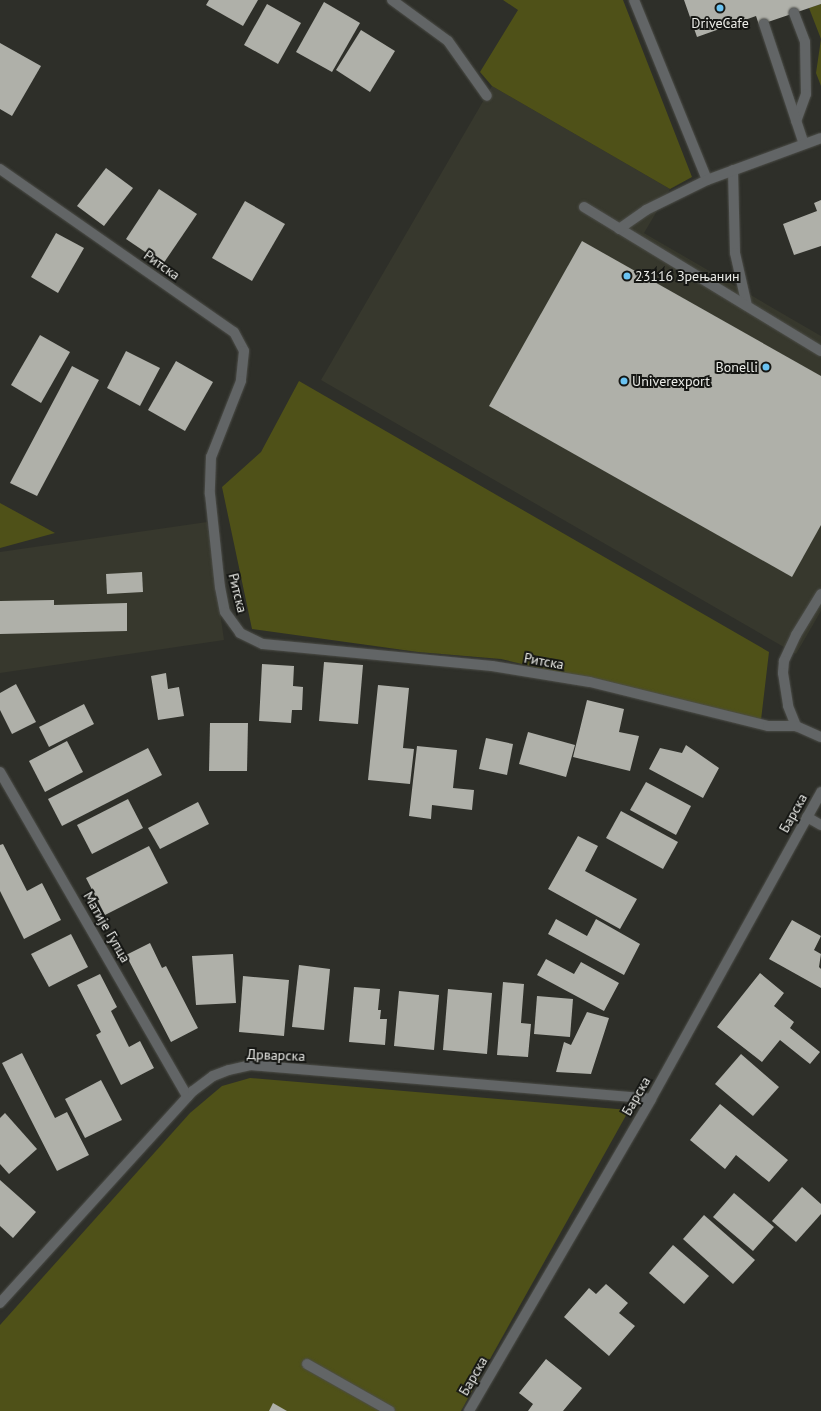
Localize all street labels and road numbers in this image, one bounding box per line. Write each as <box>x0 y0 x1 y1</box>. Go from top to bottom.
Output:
street label: Ритска <box>141 247 183 283</box>
street label: Ритска <box>225 571 251 615</box>
street label: Ритска <box>523 649 565 673</box>
street label: Барска <box>775 790 811 836</box>
street label: Матије Гупца <box>80 889 134 965</box>
street label: Дрварска <box>247 1046 305 1064</box>
street label: Барска <box>618 1074 654 1118</box>
street label: Барска <box>455 1354 491 1398</box>

